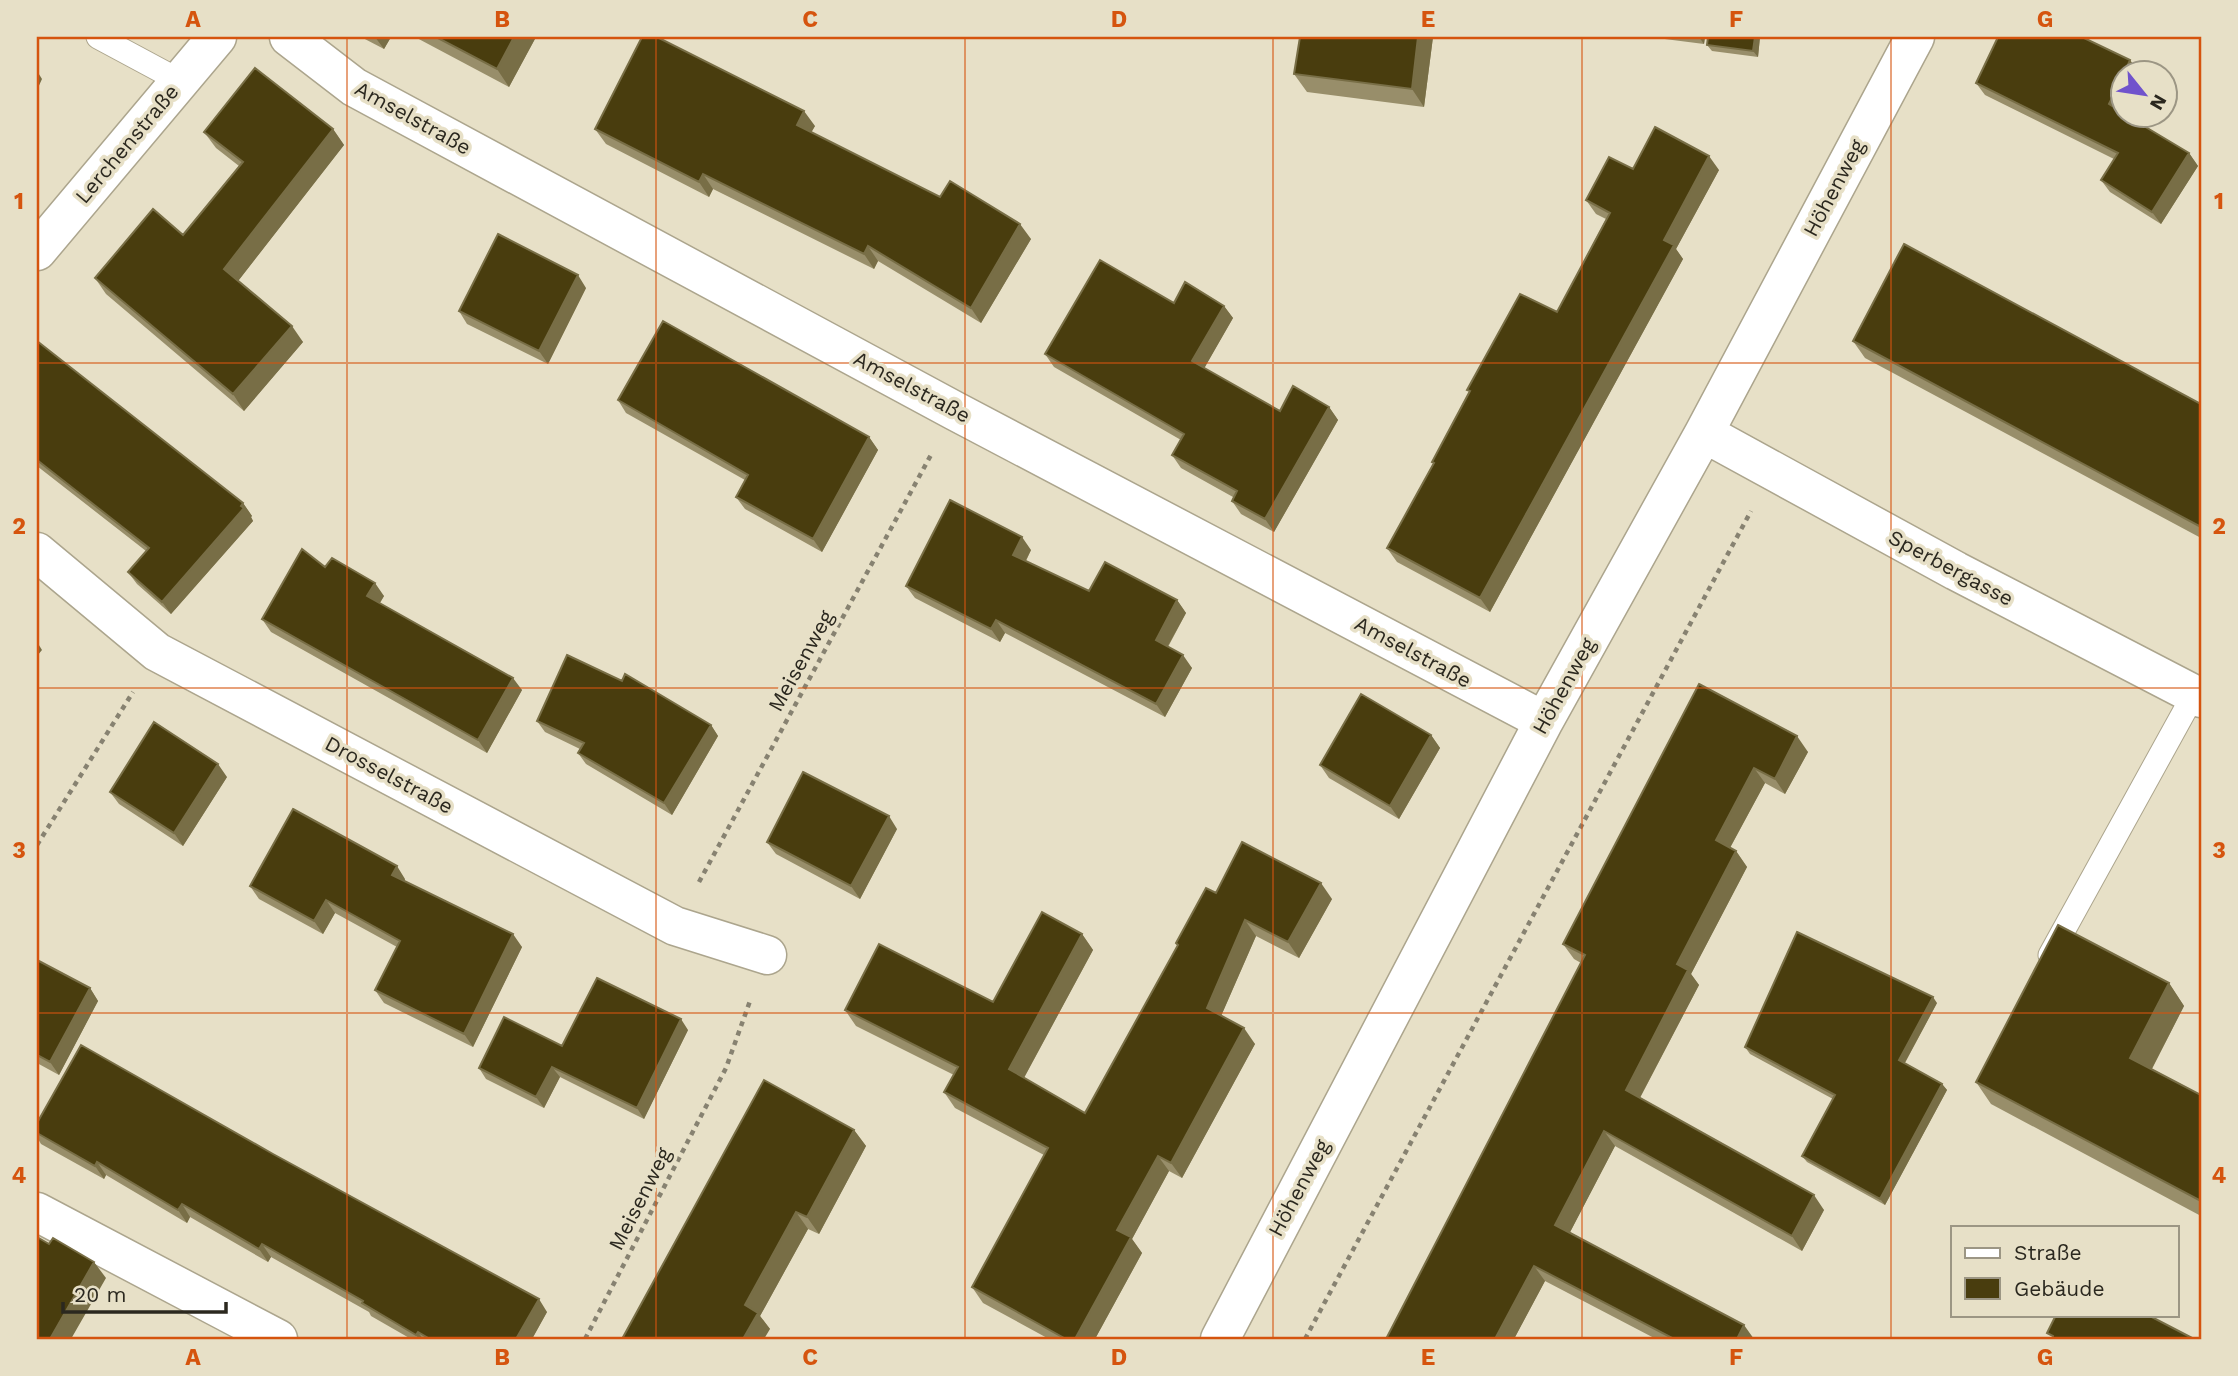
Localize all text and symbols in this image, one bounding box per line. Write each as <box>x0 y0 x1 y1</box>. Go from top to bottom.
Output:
text: A <box>185 6 201 33</box>
text: B <box>494 6 510 33</box>
text: C <box>802 6 818 33</box>
text: D <box>1111 6 1127 33</box>
text: E <box>1421 6 1435 33</box>
text: F <box>1729 6 1743 33</box>
text: G <box>2037 6 2053 33</box>
north arrow <box>2108 60 2178 130</box>
street label: Amselstraße <box>351 75 476 160</box>
street label: Lerchenstraße <box>70 79 184 208</box>
text: N <box>2145 90 2172 114</box>
street label: Höhenweg <box>1798 134 1870 241</box>
text: 1 <box>14 188 24 215</box>
text: 1 <box>2214 188 2224 215</box>
street label: Amselstraße <box>850 345 975 428</box>
text: 2 <box>12 513 26 540</box>
text: 2 <box>2212 513 2226 540</box>
street label: Sperbergasse <box>1885 524 2018 611</box>
street label: Meisenweg <box>762 605 839 716</box>
street label: Amselstraße <box>1351 610 1476 693</box>
street label: Höhenweg <box>1527 632 1601 738</box>
street label: Drosselstraße <box>321 730 458 819</box>
text: 3 <box>12 837 26 864</box>
text: 3 <box>2212 837 2226 864</box>
street label: Höhenweg <box>1263 1134 1335 1241</box>
street label: Meisenweg <box>603 1142 676 1254</box>
text: 4 <box>12 1162 27 1189</box>
text: 4 <box>2212 1162 2227 1189</box>
legend <box>1951 1226 2178 1316</box>
text: Straße <box>2014 1240 2082 1265</box>
scale bar <box>63 1271 226 1315</box>
text: Gebäude <box>2014 1276 2105 1301</box>
text: 20 m <box>74 1282 126 1307</box>
text: A <box>185 1344 201 1371</box>
text: B <box>494 1344 510 1371</box>
text: C <box>802 1344 818 1371</box>
text: D <box>1111 1344 1127 1371</box>
text: E <box>1421 1344 1435 1371</box>
text: F <box>1729 1344 1743 1371</box>
text: G <box>2037 1344 2053 1371</box>

